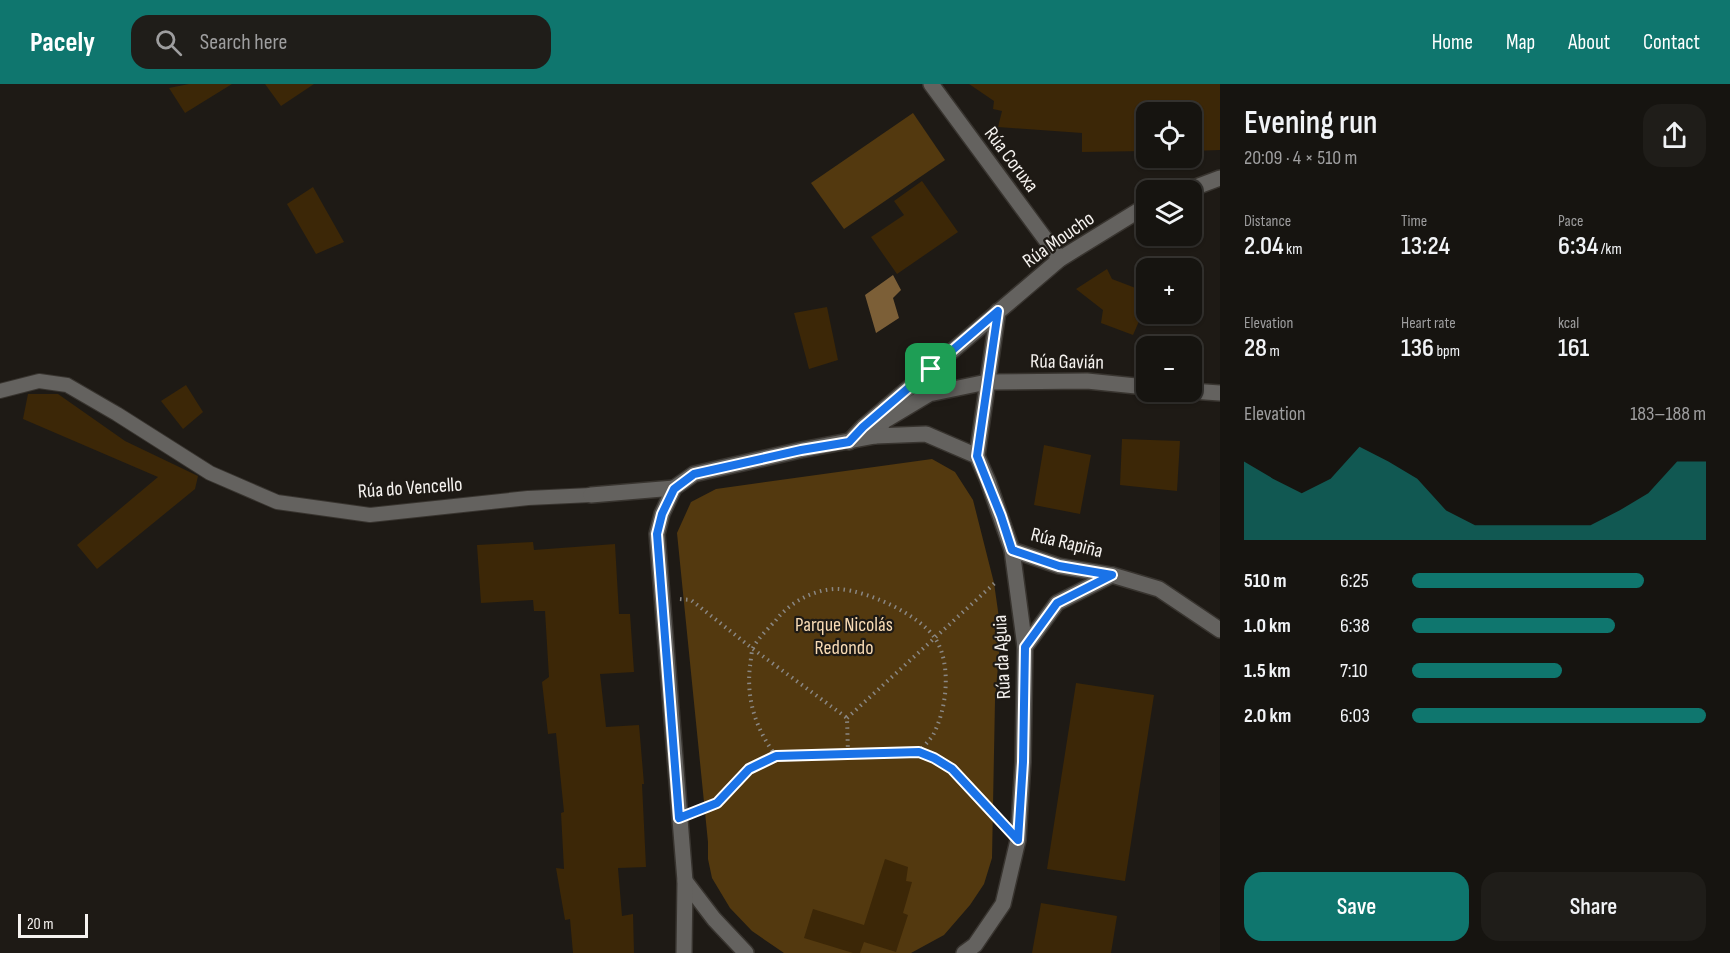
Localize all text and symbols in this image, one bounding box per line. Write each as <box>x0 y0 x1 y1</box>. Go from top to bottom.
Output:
search box <box>131 15 551 69</box>
text: Pacely <box>30 26 95 59</box>
icon: search <box>152 26 185 59</box>
text: Search here <box>200 29 287 56</box>
text: Home <box>1432 30 1473 55</box>
text: Map <box>1506 30 1535 55</box>
text: About <box>1568 30 1610 55</box>
text: Contact <box>1643 30 1700 55</box>
map controls <box>1136 102 1202 402</box>
button: locate <box>1136 102 1202 168</box>
text: Evening run <box>1244 103 1378 143</box>
button: share <box>1643 104 1706 167</box>
street label: Rúa Coruxa <box>979 122 1043 197</box>
text: 20:09 · 4 × 510 m <box>1244 146 1357 170</box>
button: layers <box>1136 180 1202 246</box>
street label: Rúa Moucho <box>1018 207 1099 273</box>
text: Distance <box>1244 212 1291 231</box>
text: Time <box>1401 212 1427 231</box>
text: Pace <box>1558 212 1583 231</box>
text: 2.04 <box>1244 231 1284 262</box>
text: 13:24 <box>1401 231 1450 262</box>
text: 6:34 <box>1558 231 1598 262</box>
text: km <box>1284 240 1303 259</box>
text: /km <box>1598 240 1622 259</box>
button: + <box>1136 258 1202 324</box>
text: Elevation <box>1244 314 1293 333</box>
text: Heart rate <box>1401 314 1456 333</box>
text: kcal <box>1558 314 1579 333</box>
text: 28 <box>1244 333 1267 364</box>
text: 136 <box>1401 333 1434 364</box>
text: 161 <box>1558 333 1589 364</box>
button: − <box>1136 336 1202 402</box>
text: m <box>1267 342 1280 361</box>
text: bpm <box>1434 342 1460 361</box>
pin <box>905 343 956 394</box>
street label: Rúa Gavián <box>1030 349 1104 375</box>
icon: arrive <box>914 352 947 385</box>
text: Elevation <box>1244 402 1306 426</box>
text: 183–188 m <box>1630 402 1706 426</box>
street label: Rúa do Vencello <box>357 472 463 504</box>
street label: Rúa Rapiña <box>1028 522 1105 563</box>
text: 510 m <box>1244 569 1287 593</box>
text: 6:25 <box>1340 569 1369 593</box>
park label: Parque Nicolás Redondo <box>795 613 893 660</box>
street label: Rúa da Aguia <box>988 614 1016 700</box>
text: 1.0 km <box>1244 614 1291 638</box>
text: 6:38 <box>1340 614 1370 638</box>
text: 1.5 km <box>1244 659 1290 683</box>
text: 7:10 <box>1340 659 1368 683</box>
text: 2.0 km <box>1244 704 1291 728</box>
text: 6:03 <box>1340 704 1370 728</box>
button: Save <box>1244 872 1469 941</box>
button: Share <box>1481 872 1706 941</box>
scale bar <box>18 911 88 938</box>
text: 20 m <box>27 915 54 934</box>

